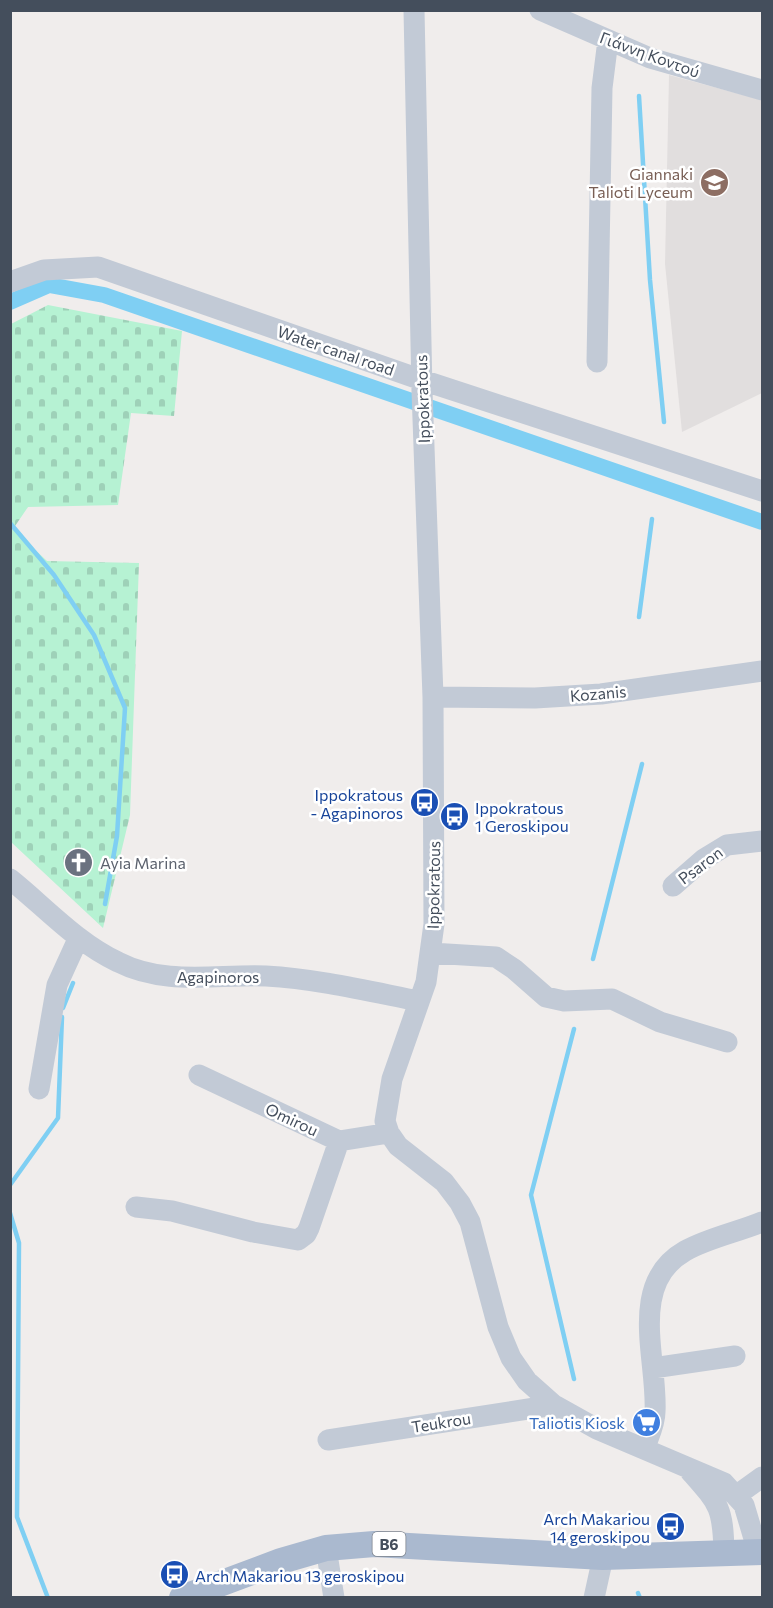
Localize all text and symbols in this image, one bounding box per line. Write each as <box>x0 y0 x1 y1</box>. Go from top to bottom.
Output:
street label: Γιάννη Κοντού <box>598 27 702 81</box>
place label: Giannaki Talioti Lyceum <box>588 164 693 201</box>
school or university icon: Giannaki Talioti Lyceum <box>698 166 730 198</box>
street label: Water canal road <box>275 321 397 379</box>
street label: Ippokratous <box>411 354 433 444</box>
street label: Kozanis <box>569 681 627 705</box>
place label: Ippokratous - Agapinoros <box>310 785 403 822</box>
bus stop icon: Ippokratous - Agapinoros <box>408 787 440 819</box>
place label: Ippokratous 1 Geroskipou <box>475 798 569 835</box>
bus stop icon: Ippokratous 1 Geroskipou <box>438 800 470 832</box>
street label: Ippokratous <box>423 841 443 929</box>
street label: Psaron <box>674 842 726 888</box>
church icon: Ayia Marina <box>63 846 95 878</box>
place label: Ayia Marina <box>100 853 186 872</box>
street label: Agapinoros <box>177 967 259 986</box>
street label: Omirou <box>263 1099 321 1139</box>
supermarket icon: Taliotis Kiosk <box>630 1406 662 1438</box>
street label: Teukrou <box>410 1408 472 1436</box>
place label: Taliotis Kiosk <box>529 1413 625 1432</box>
place label: Arch Makariou 14 geroskipou <box>543 1509 650 1546</box>
bus stop icon: Arch Makariou 14 geroskipou <box>655 1511 687 1543</box>
road number: B6 <box>372 1532 406 1556</box>
bus stop icon: Arch Makariou 13 geroskipou <box>158 1559 190 1591</box>
place label: Arch Makariou 13 geroskipou <box>195 1566 404 1585</box>

